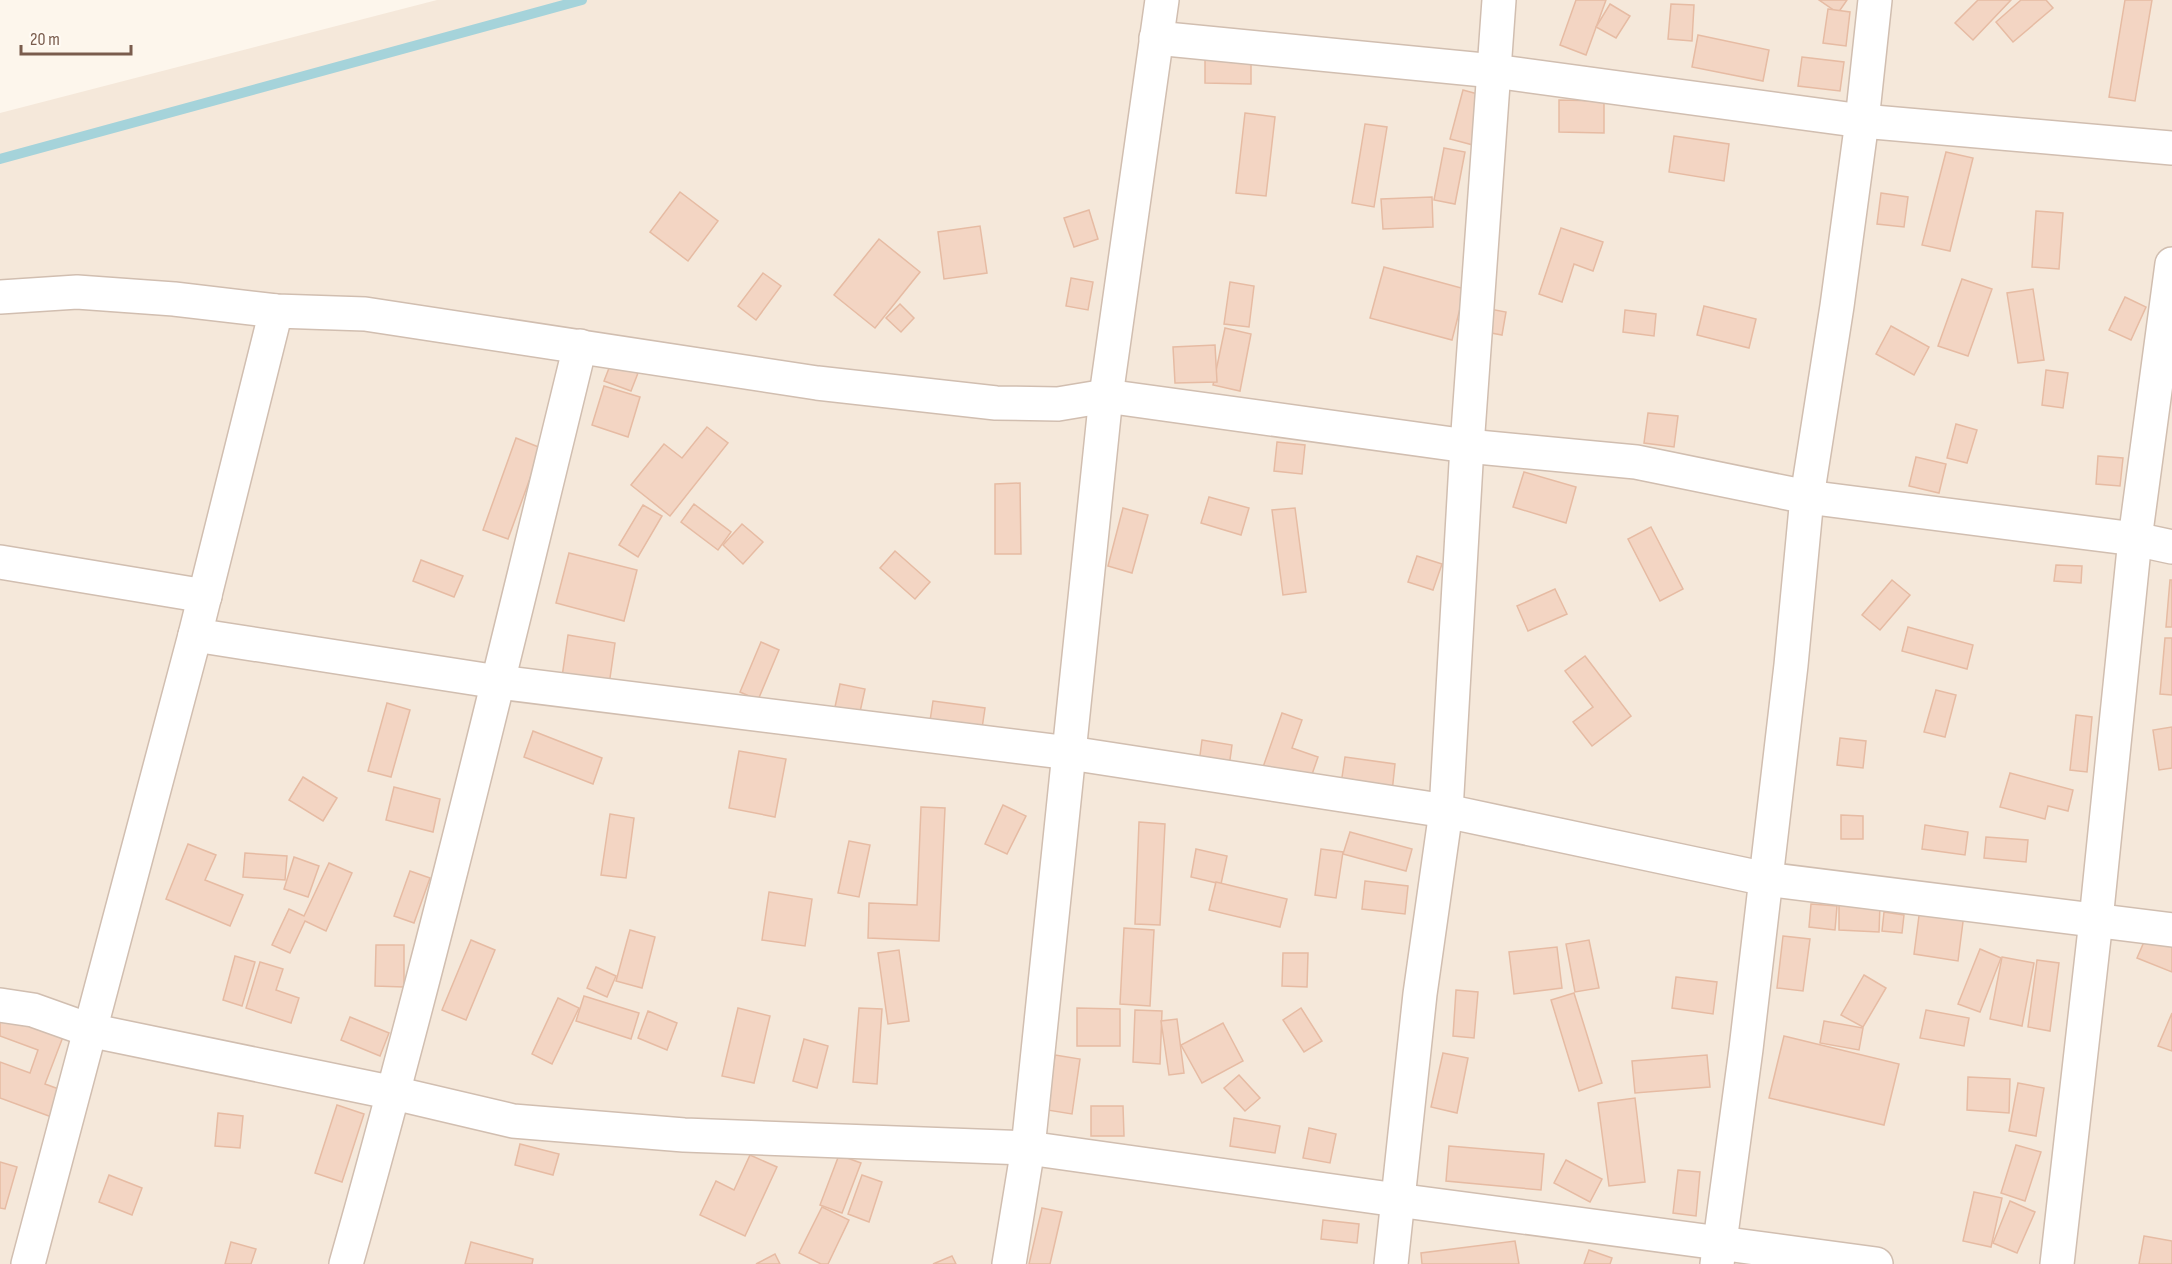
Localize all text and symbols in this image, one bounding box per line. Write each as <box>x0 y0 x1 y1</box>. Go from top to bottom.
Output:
scale bar <box>21 18 130 56</box>
text: 20 m <box>30 29 60 50</box>

